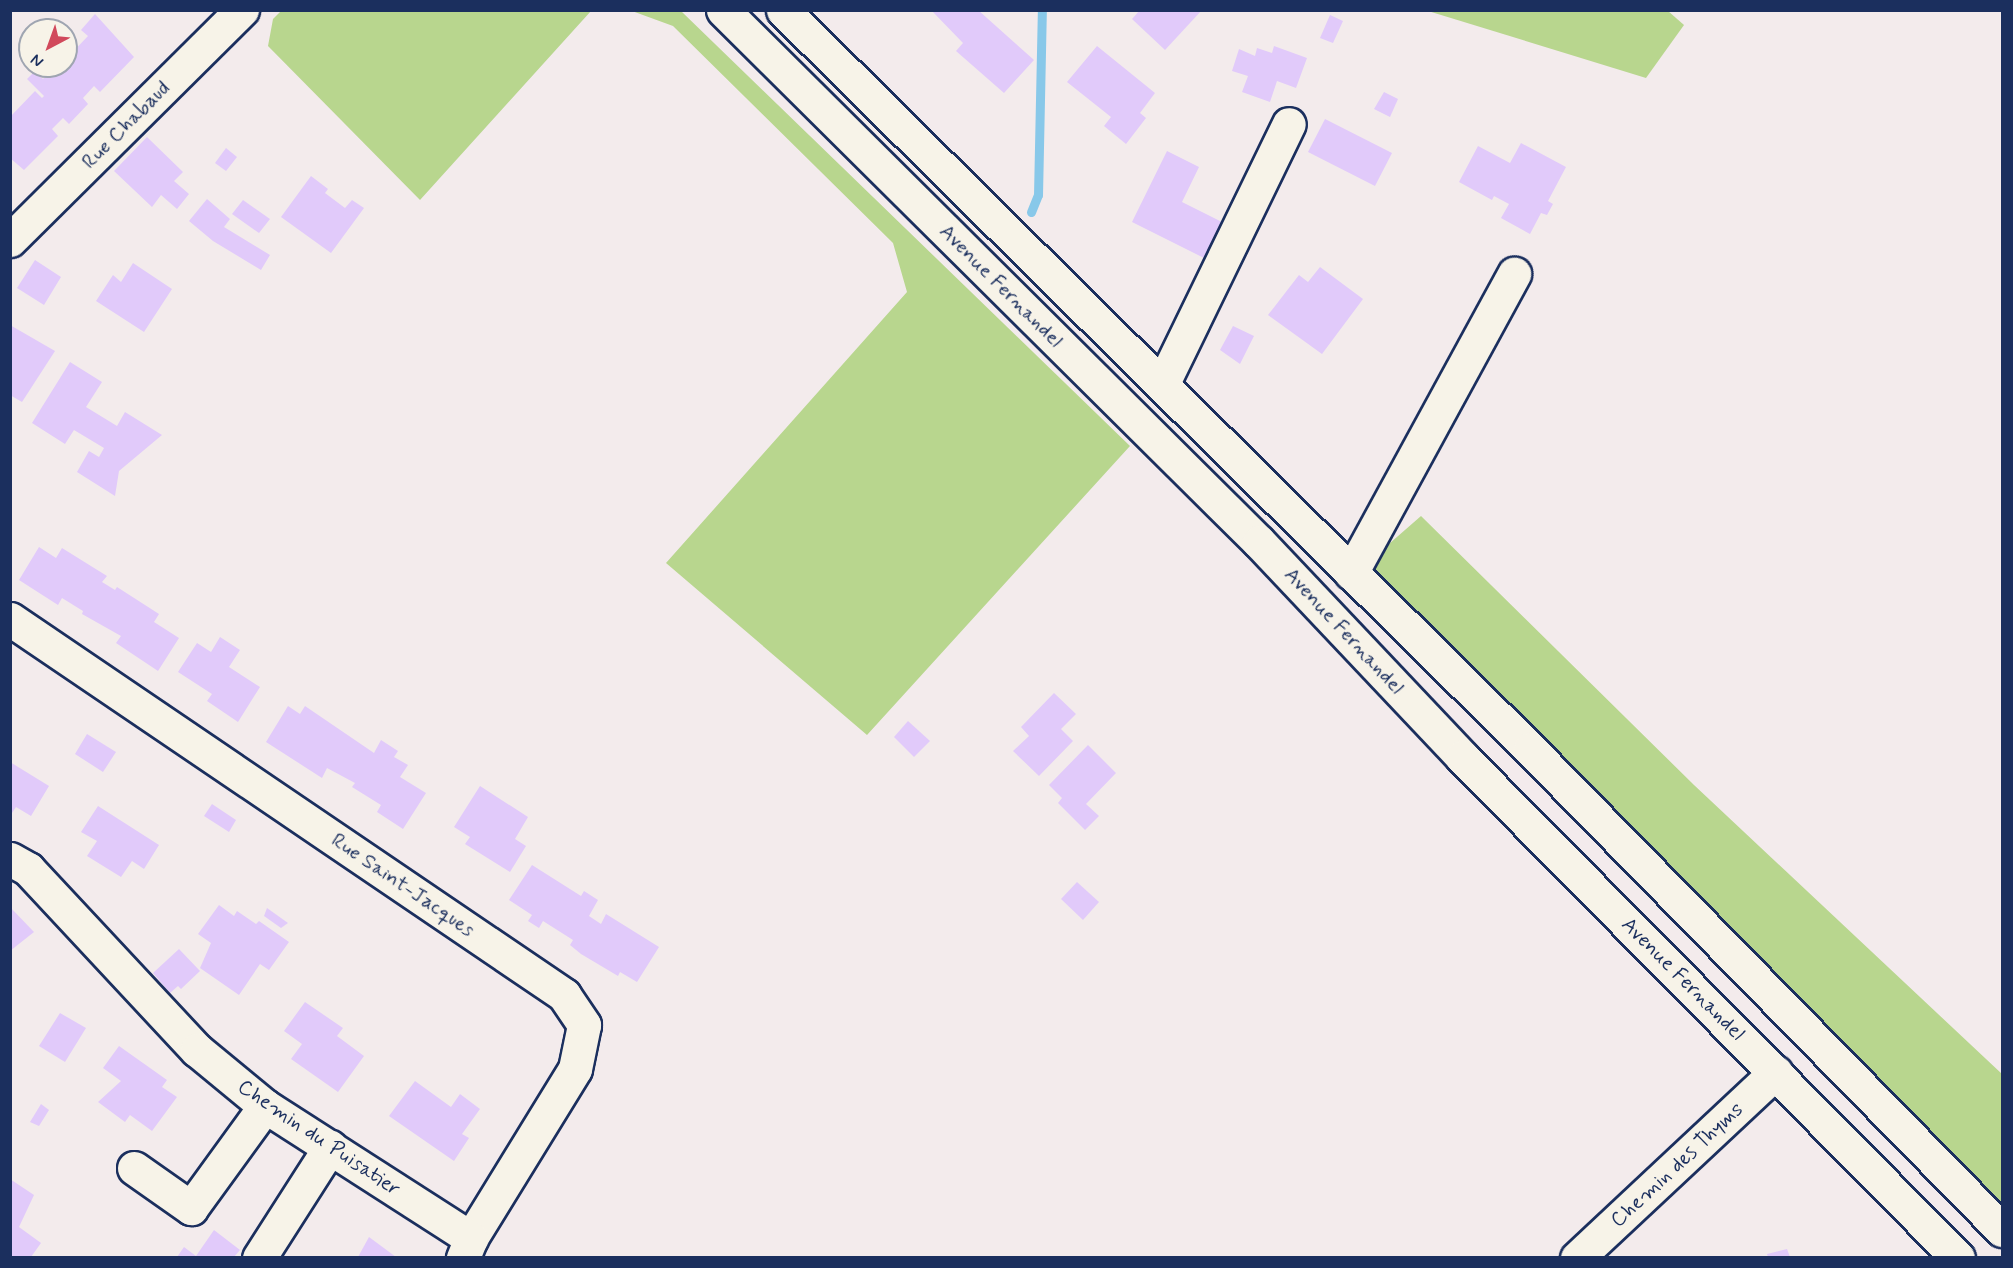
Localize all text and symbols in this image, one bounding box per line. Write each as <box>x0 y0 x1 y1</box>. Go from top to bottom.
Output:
north arrow <box>18 18 78 78</box>
text: N <box>26 49 48 72</box>
street label: Rue Chabaud <box>76 75 176 175</box>
street label: Avenue Fernandel <box>935 220 1067 352</box>
street label: Avenue Fernandel <box>1280 563 1408 699</box>
street label: Rue Saint-Jacques <box>327 828 479 942</box>
street label: Avenue Fernandel <box>1617 913 1749 1045</box>
street label: Chemin du Puisatier <box>235 1075 403 1201</box>
street label: Chemin des Thyms <box>1605 1097 1749 1233</box>

